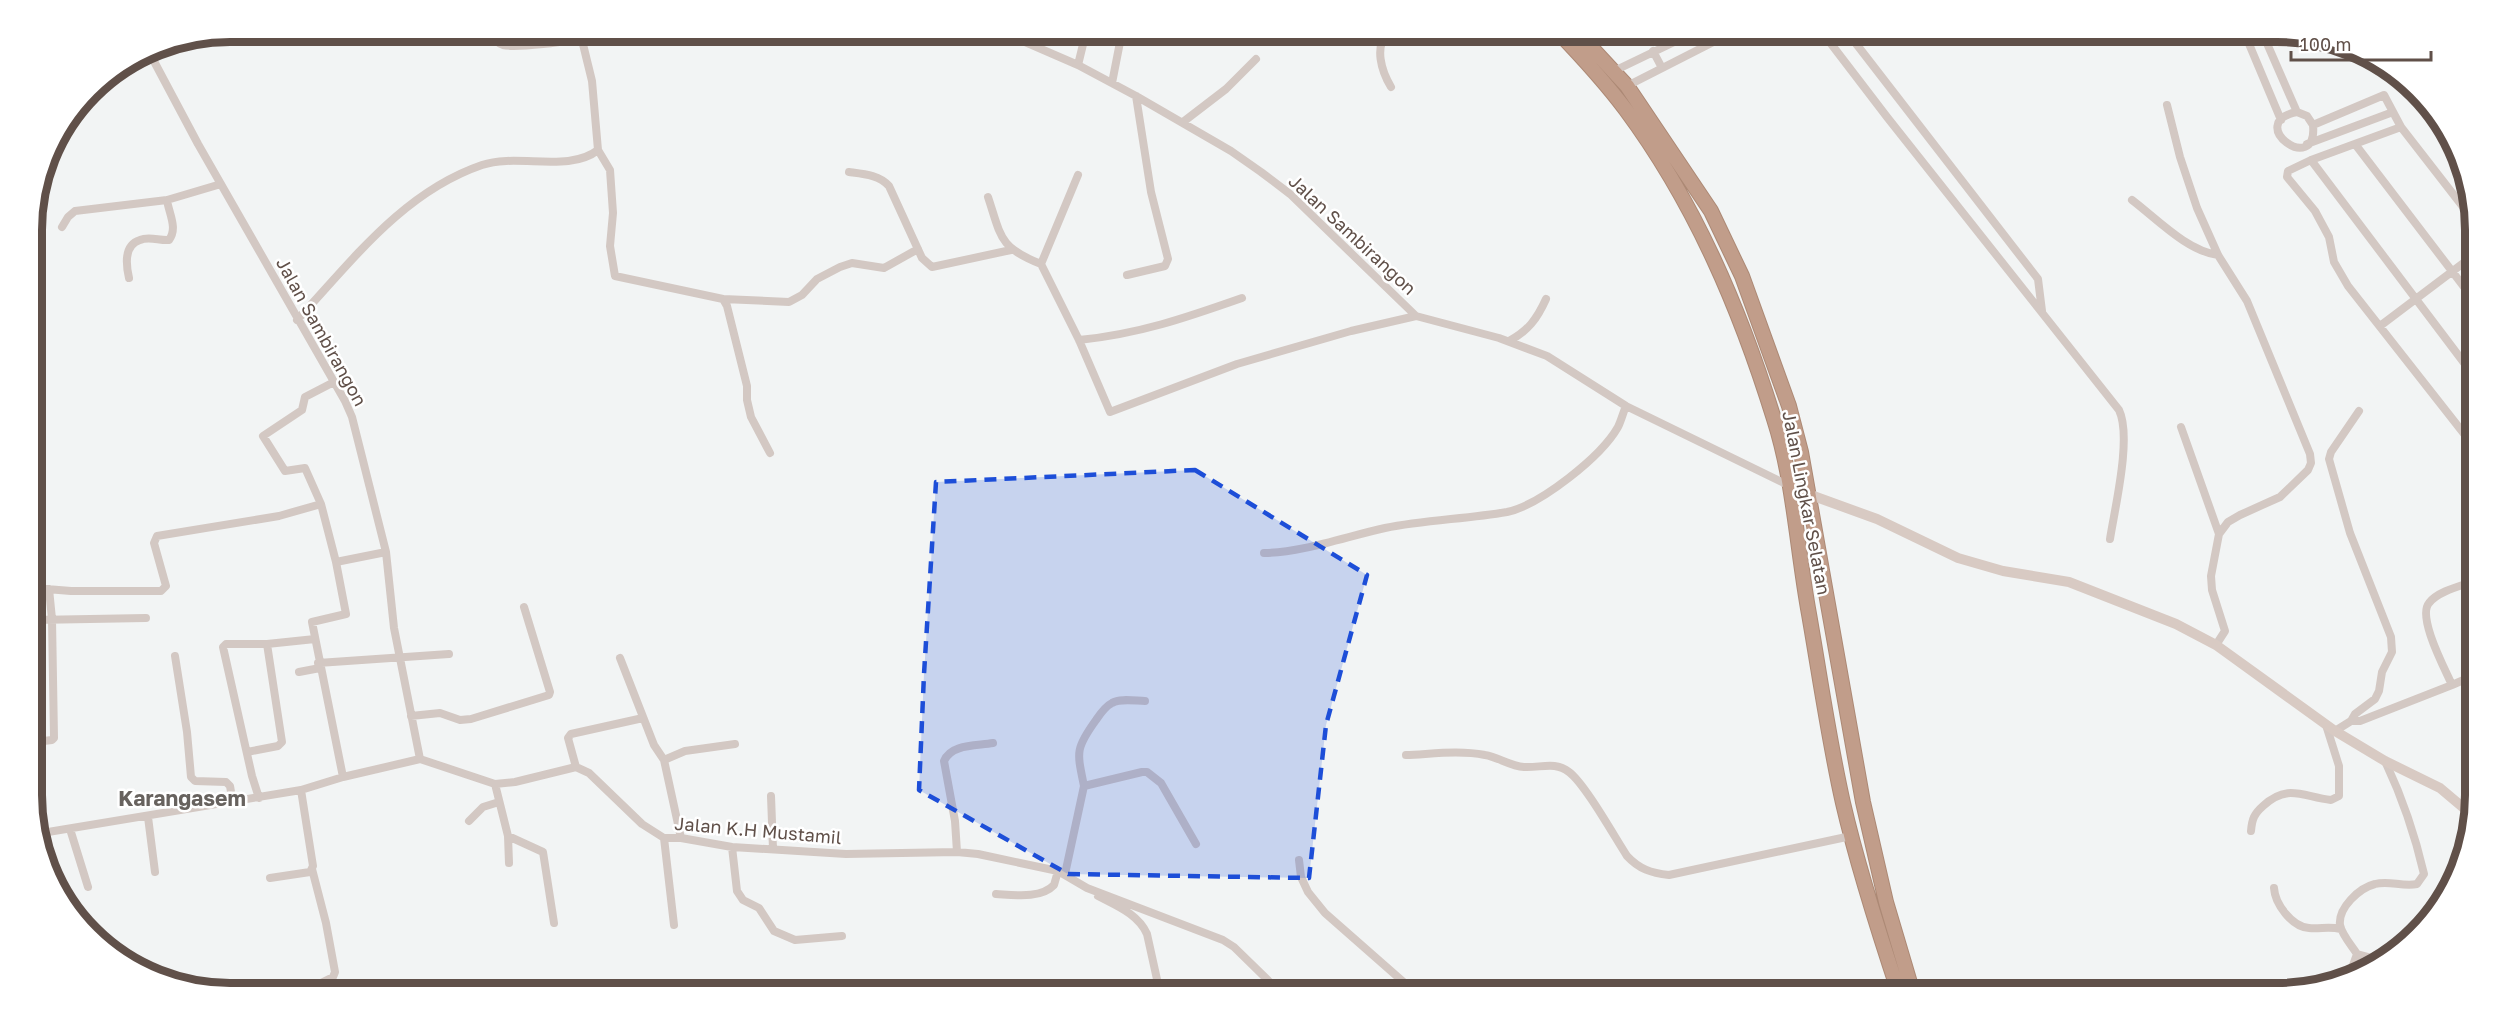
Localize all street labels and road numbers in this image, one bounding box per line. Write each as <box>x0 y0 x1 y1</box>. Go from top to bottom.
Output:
street label: Jalan Sambirangon <box>1284 170 1421 299</box>
street label: Jalan Sambirangon <box>272 254 372 410</box>
street label: Jalan Lingkar Selatan <box>1778 409 1836 597</box>
street label: Jalan K.H Mustamil <box>674 812 843 848</box>

